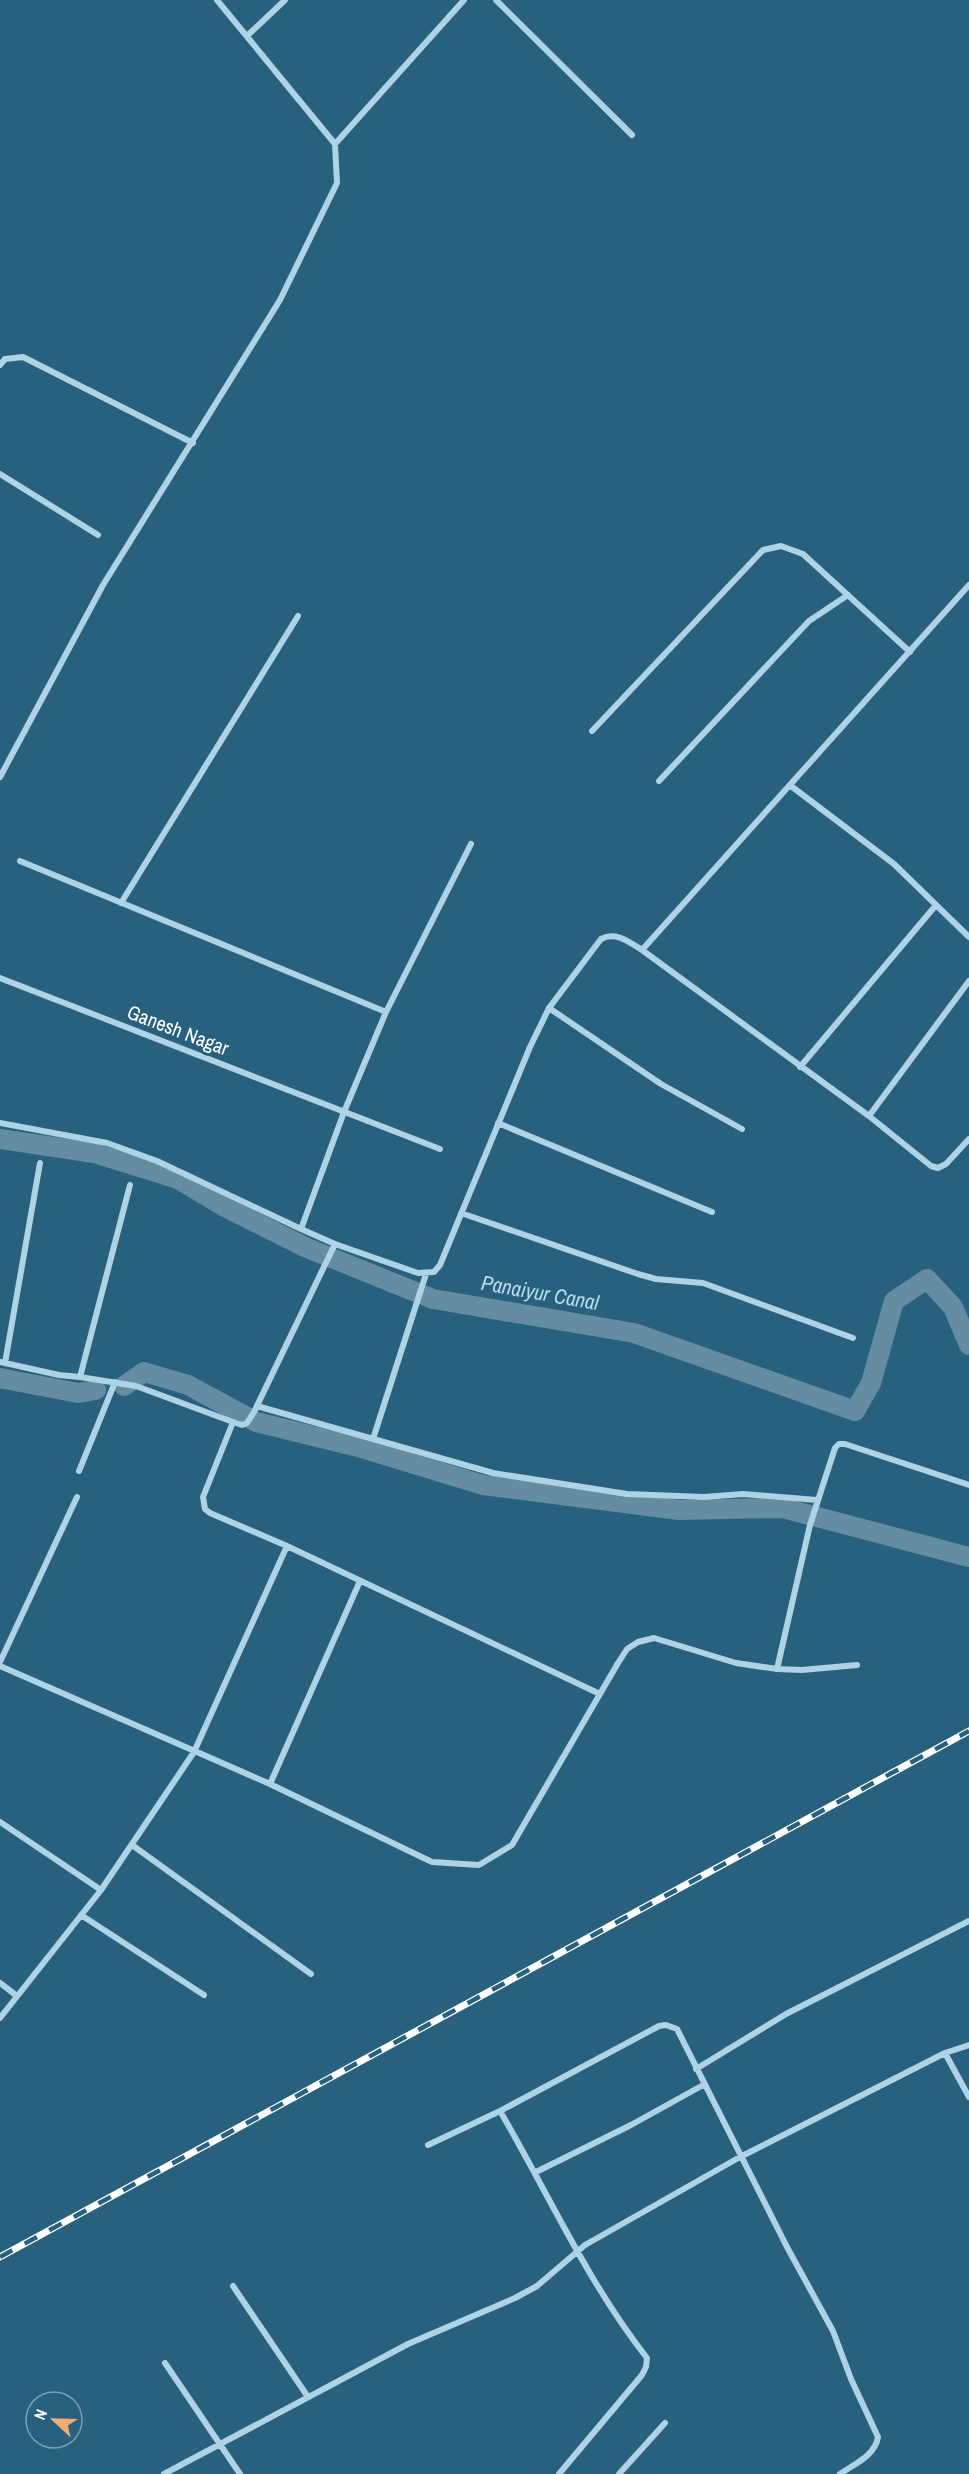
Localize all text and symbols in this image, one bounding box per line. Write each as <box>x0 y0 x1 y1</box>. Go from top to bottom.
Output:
street label: Ganesh Nagar <box>124 998 233 1061</box>
water label: Panaiyur Canal <box>479 1268 602 1317</box>
north arrow <box>24 2390 84 2450</box>
text: N <box>28 2406 52 2423</box>

